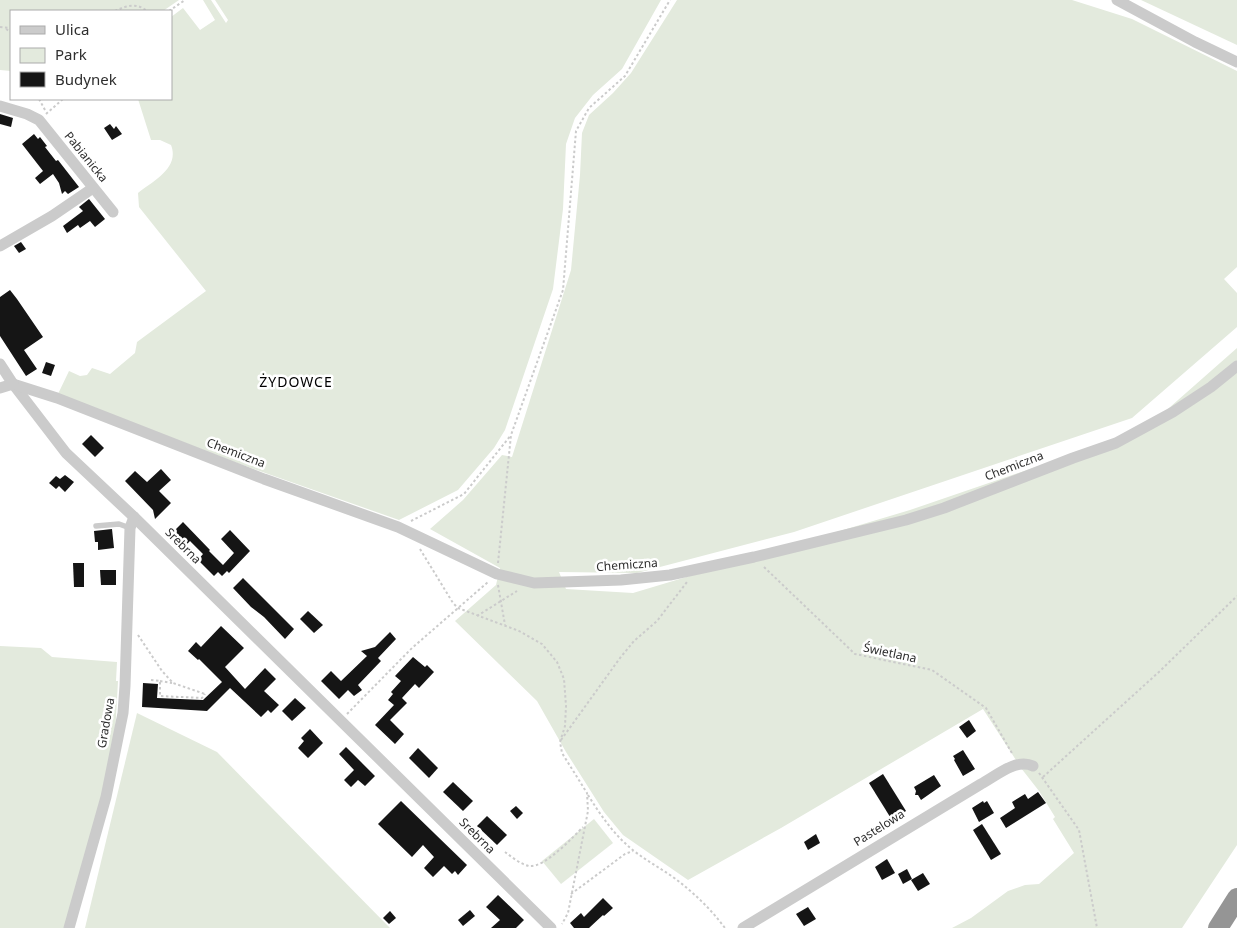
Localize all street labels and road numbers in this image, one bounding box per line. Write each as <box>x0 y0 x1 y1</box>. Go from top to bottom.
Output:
street label: Pabianicka <box>61 128 112 186</box>
street label: Chemiczna <box>204 434 268 472</box>
street label: Chemiczna <box>982 447 1046 485</box>
street label: Srebrna <box>162 524 205 567</box>
street label: Chemiczna <box>596 554 658 575</box>
street label: Świetlana <box>862 639 918 666</box>
street label: Gradowa <box>93 696 118 749</box>
street label: Pastelowa <box>850 805 907 850</box>
street label: Srebrna <box>456 814 499 857</box>

